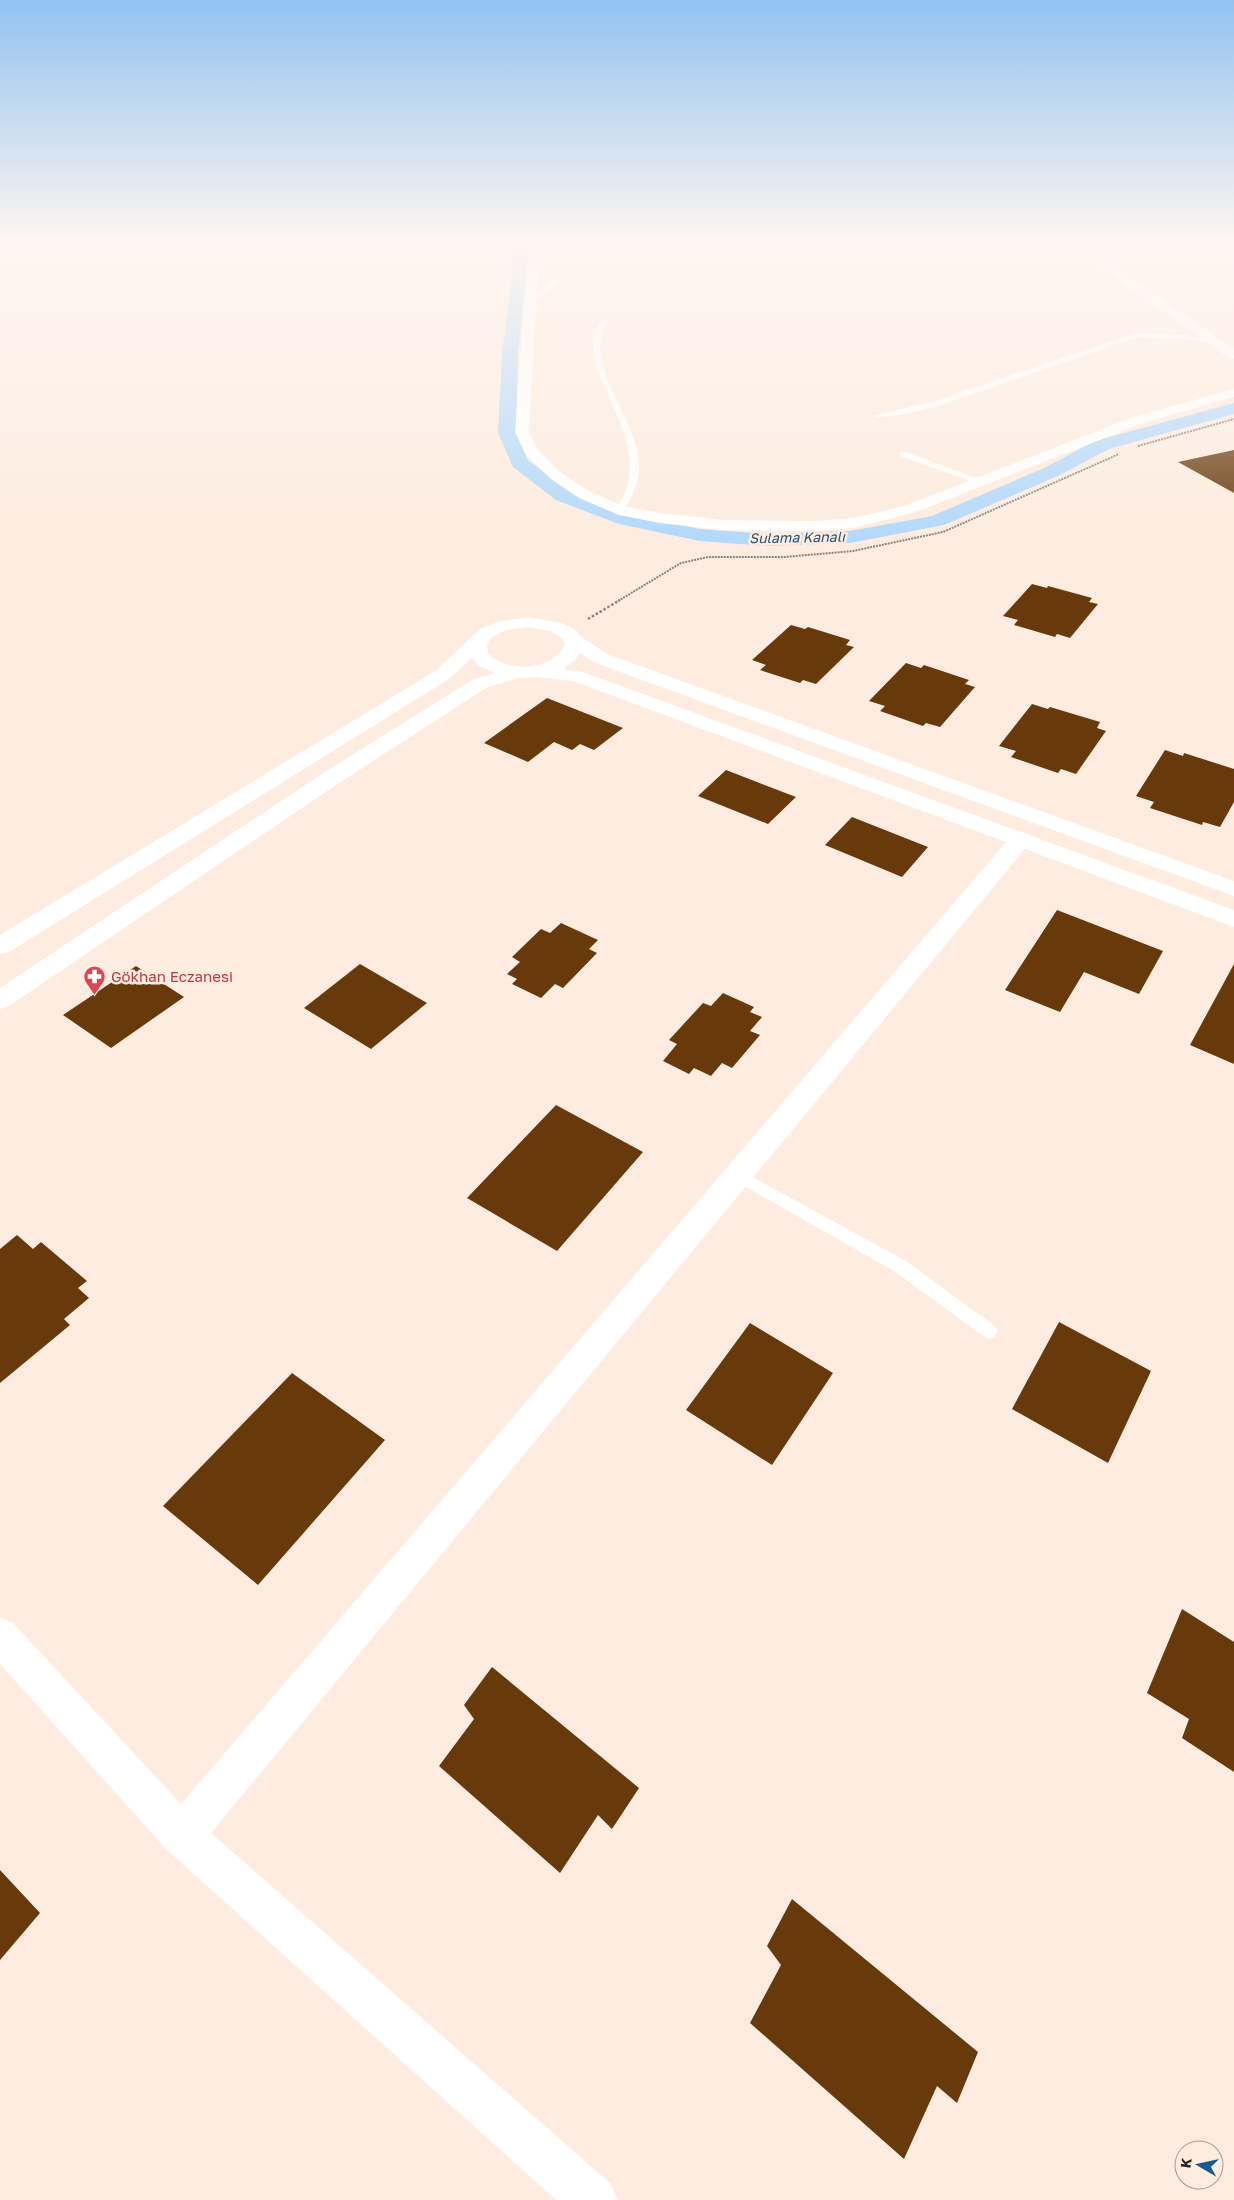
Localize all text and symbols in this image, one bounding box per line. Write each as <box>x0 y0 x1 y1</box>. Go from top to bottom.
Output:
water label: Sulama Kanalı <box>749 528 846 546</box>
pharmacy icon: Gökhan Eczanesi <box>83 964 107 995</box>
place label: Gökhan Eczanesi <box>111 967 233 985</box>
north arrow <box>1174 2140 1224 2190</box>
text: K <box>1176 2157 1195 2169</box>

